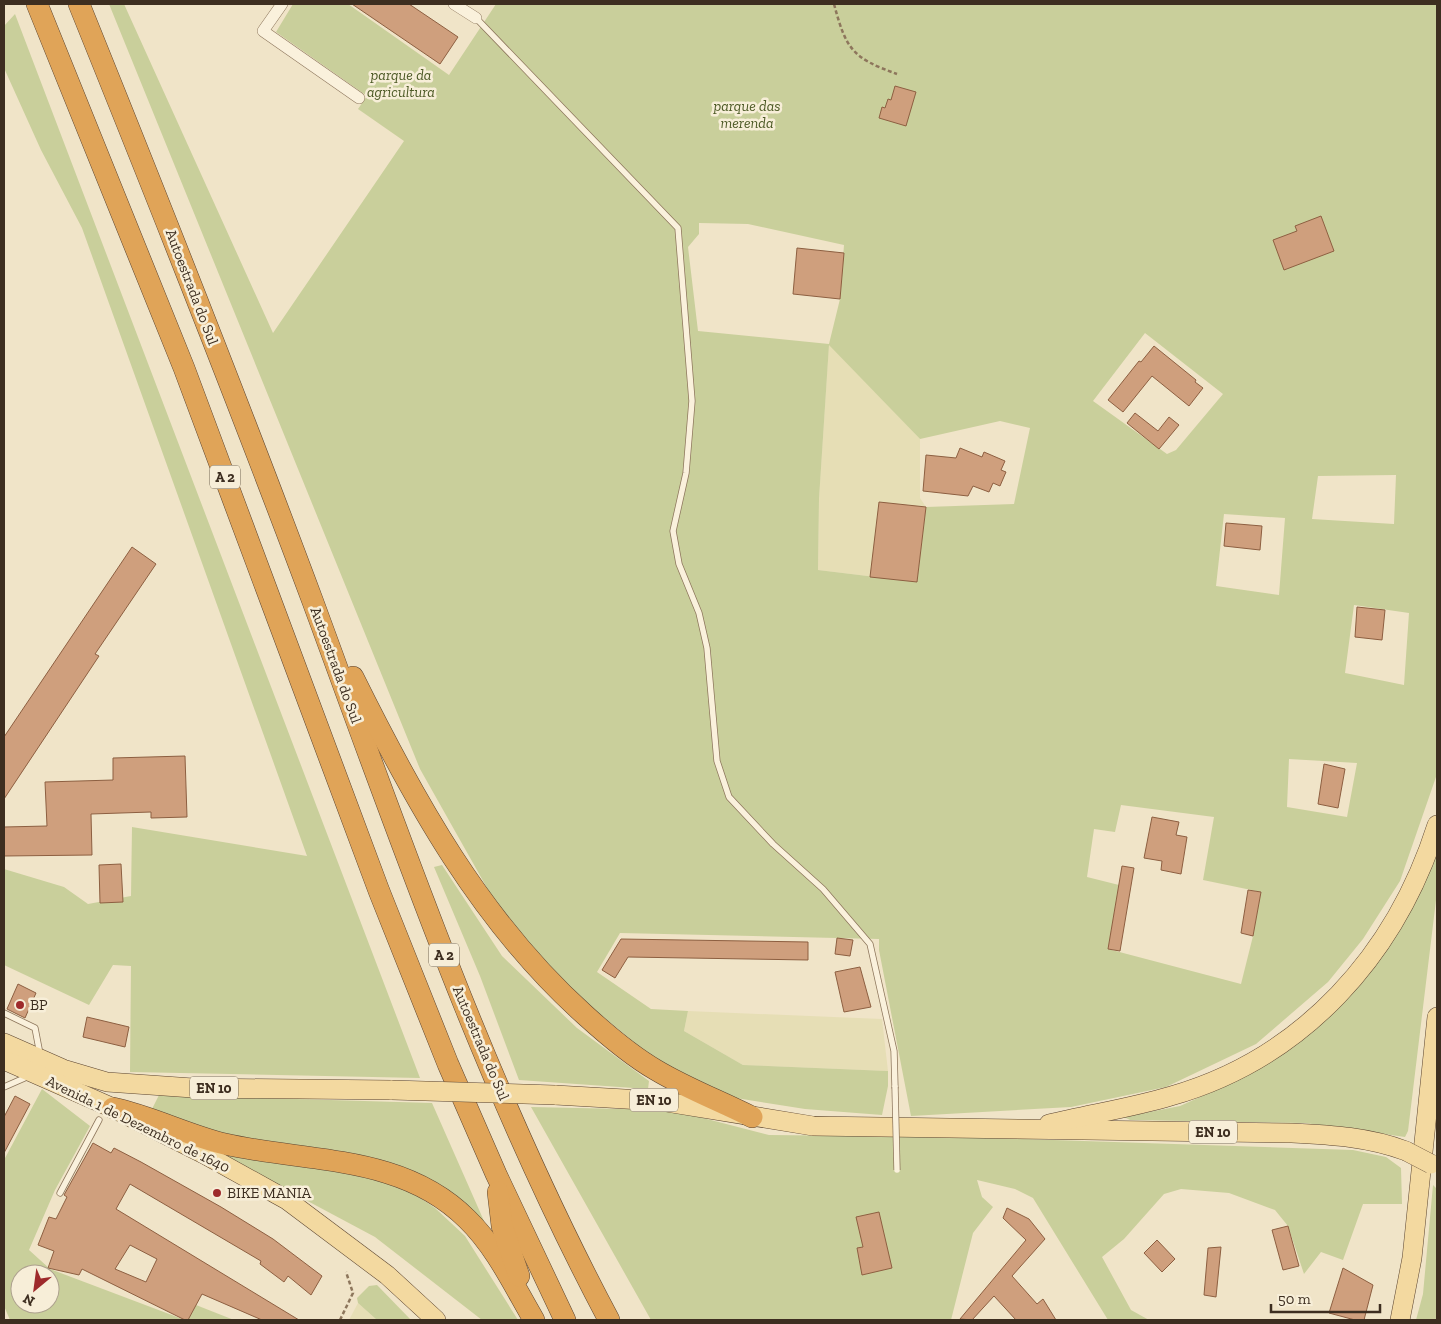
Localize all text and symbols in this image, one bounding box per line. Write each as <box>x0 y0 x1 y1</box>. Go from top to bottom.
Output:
park label: parque da agricultura <box>367 66 435 101</box>
park label: parque das merenda <box>712 97 781 132</box>
street label: Autoestrada do Sul <box>162 227 222 347</box>
road number: A 2 <box>210 466 240 488</box>
street label: Autoestrada do Sul <box>307 604 365 726</box>
road number: A 2 <box>429 944 459 966</box>
street label: Autoestrada do Sul <box>449 983 513 1103</box>
place label: BP <box>30 996 48 1014</box>
marker: BP <box>14 999 26 1011</box>
street label: Avenida 1 de Dezembro de 1640 <box>43 1072 233 1176</box>
road number: EN 10 <box>190 1076 238 1100</box>
road number: EN 10 <box>630 1088 678 1112</box>
road number: EN 10 <box>1189 1120 1237 1144</box>
place label: BIKE MANIA <box>227 1184 312 1202</box>
marker: BIKE MANIA <box>211 1187 223 1199</box>
north arrow <box>10 1264 60 1314</box>
scale bar <box>1271 1282 1380 1314</box>
text: N <box>20 1290 38 1310</box>
text: 50 m <box>1278 1290 1311 1308</box>

